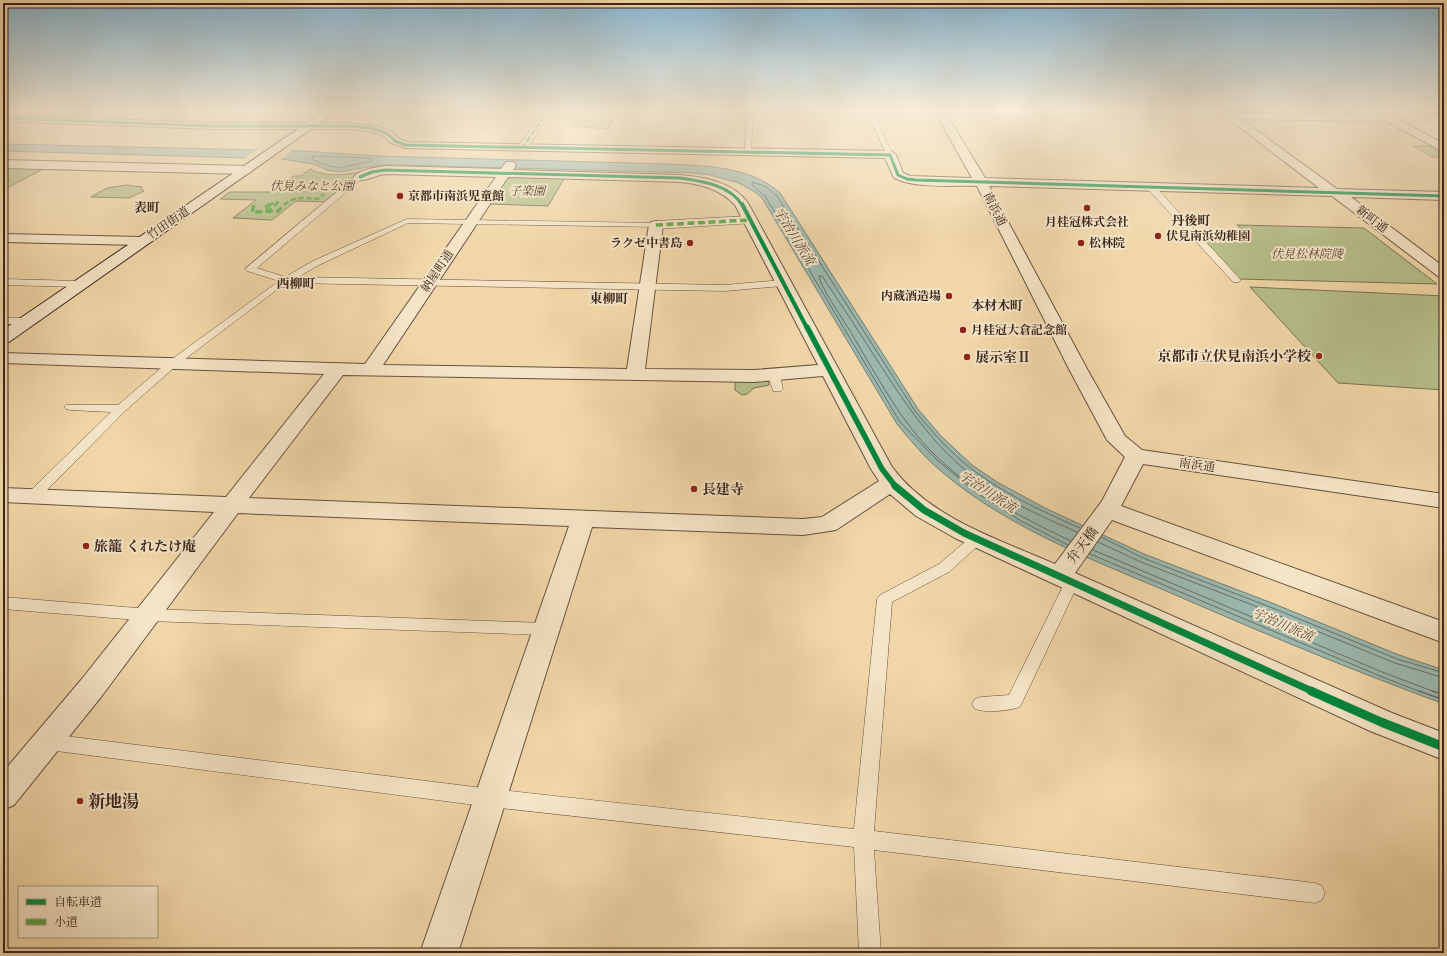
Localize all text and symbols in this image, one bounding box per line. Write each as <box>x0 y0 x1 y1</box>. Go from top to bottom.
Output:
park label: 伏見みなと公園 <box>270 179 356 193</box>
park label: 子楽園 <box>509 184 547 198</box>
place label: 京都市南浜児童館 <box>408 189 504 203</box>
street label: 南浜通 <box>981 190 1009 228</box>
marker: 京都市南浜児童館 <box>395 191 405 201</box>
district label: 表町 <box>134 200 160 215</box>
marker: 月桂冠株式会社 <box>1082 203 1092 213</box>
street label: 新町通 <box>1353 203 1391 235</box>
street label: 竹田街道 <box>144 204 192 242</box>
water label: 宇治川派流 <box>771 205 818 269</box>
district label: 丹後町 <box>1171 213 1211 228</box>
place label: 月桂冠株式会社 <box>1045 215 1129 229</box>
place label: 伏見南浜幼稚園 <box>1166 229 1250 243</box>
marker: 伏見南浜幼稚園 <box>1153 231 1163 241</box>
place label: ラクゼ中書島 <box>610 236 683 250</box>
place label: 松林院 <box>1089 236 1125 250</box>
marker: ラクゼ中書島 <box>685 238 695 248</box>
marker: 松林院 <box>1076 238 1086 248</box>
street label: 納屋町通 <box>418 247 456 295</box>
park label: 伏見松林院陵 <box>1271 247 1345 261</box>
district label: 西柳町 <box>276 276 316 291</box>
place label: 内蔵酒造場 <box>881 289 941 303</box>
district label: 東柳町 <box>589 291 629 306</box>
marker: 内蔵酒造場 <box>944 291 954 301</box>
district label: 本材木町 <box>971 298 1023 313</box>
place label: 月桂冠大倉記念館 <box>971 323 1067 337</box>
marker: 月桂冠大倉記念館 <box>958 325 968 335</box>
place label: 京都市立伏見南浜小学校 <box>1157 348 1311 364</box>
place label: 展示室Ⅱ <box>975 350 1031 365</box>
marker: 京都市立伏見南浜小学校 <box>1314 351 1324 361</box>
marker: 展示室Ⅱ <box>962 352 972 362</box>
street label: 南浜通 <box>1178 456 1216 474</box>
water label: 宇治川派流 <box>956 468 1020 516</box>
place label: 長建寺 <box>702 482 744 497</box>
marker: 長建寺 <box>689 484 699 494</box>
street label: 弁天橋 <box>1064 524 1101 567</box>
place label: 旅籠 くれたけ庵 <box>93 539 196 554</box>
marker: 旅籠 くれたけ庵 <box>81 541 91 551</box>
water label: 宇治川派流 <box>1250 606 1317 645</box>
place label: 新地湯 <box>88 792 139 811</box>
marker: 新地湯 <box>75 796 85 806</box>
legend <box>18 886 158 938</box>
text: 自転車道 <box>54 895 102 909</box>
text: 小道 <box>54 915 78 929</box>

